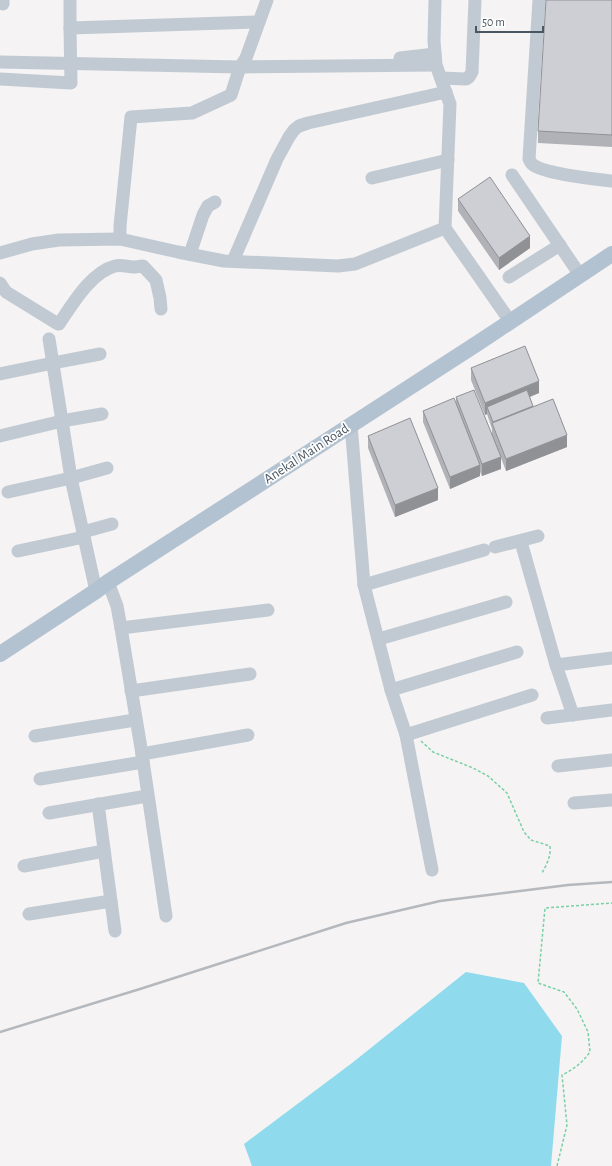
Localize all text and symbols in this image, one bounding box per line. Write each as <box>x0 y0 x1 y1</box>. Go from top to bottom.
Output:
scale bar <box>476 8 543 34</box>
text: 50 m <box>482 16 505 28</box>
street label: Anekal Main Road <box>262 421 352 486</box>

